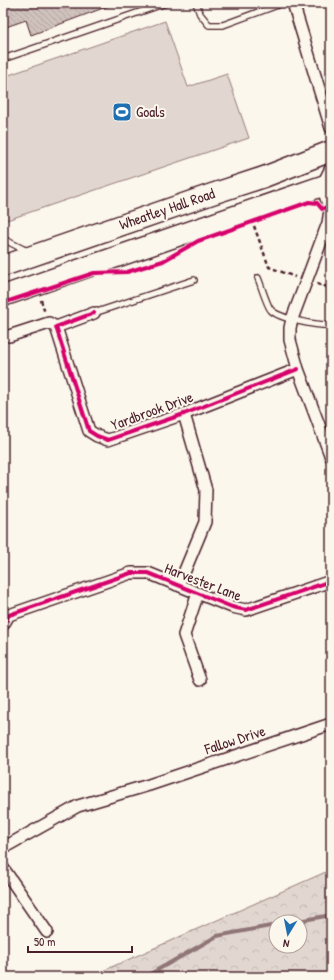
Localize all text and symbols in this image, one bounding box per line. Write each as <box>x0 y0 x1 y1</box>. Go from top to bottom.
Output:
sports icon: Goals <box>111 101 133 123</box>
place label: Goals <box>136 101 165 122</box>
street label: Wheatley Hall Road <box>116 182 218 235</box>
street label: Yardbrook Drive <box>108 386 196 435</box>
street label: Harvester Lane <box>162 557 245 606</box>
street label: Fallow Drive <box>201 720 268 759</box>
north arrow <box>268 914 308 954</box>
scale bar <box>28 928 132 954</box>
text: 50 m <box>34 933 55 950</box>
text: N <box>282 936 290 951</box>

